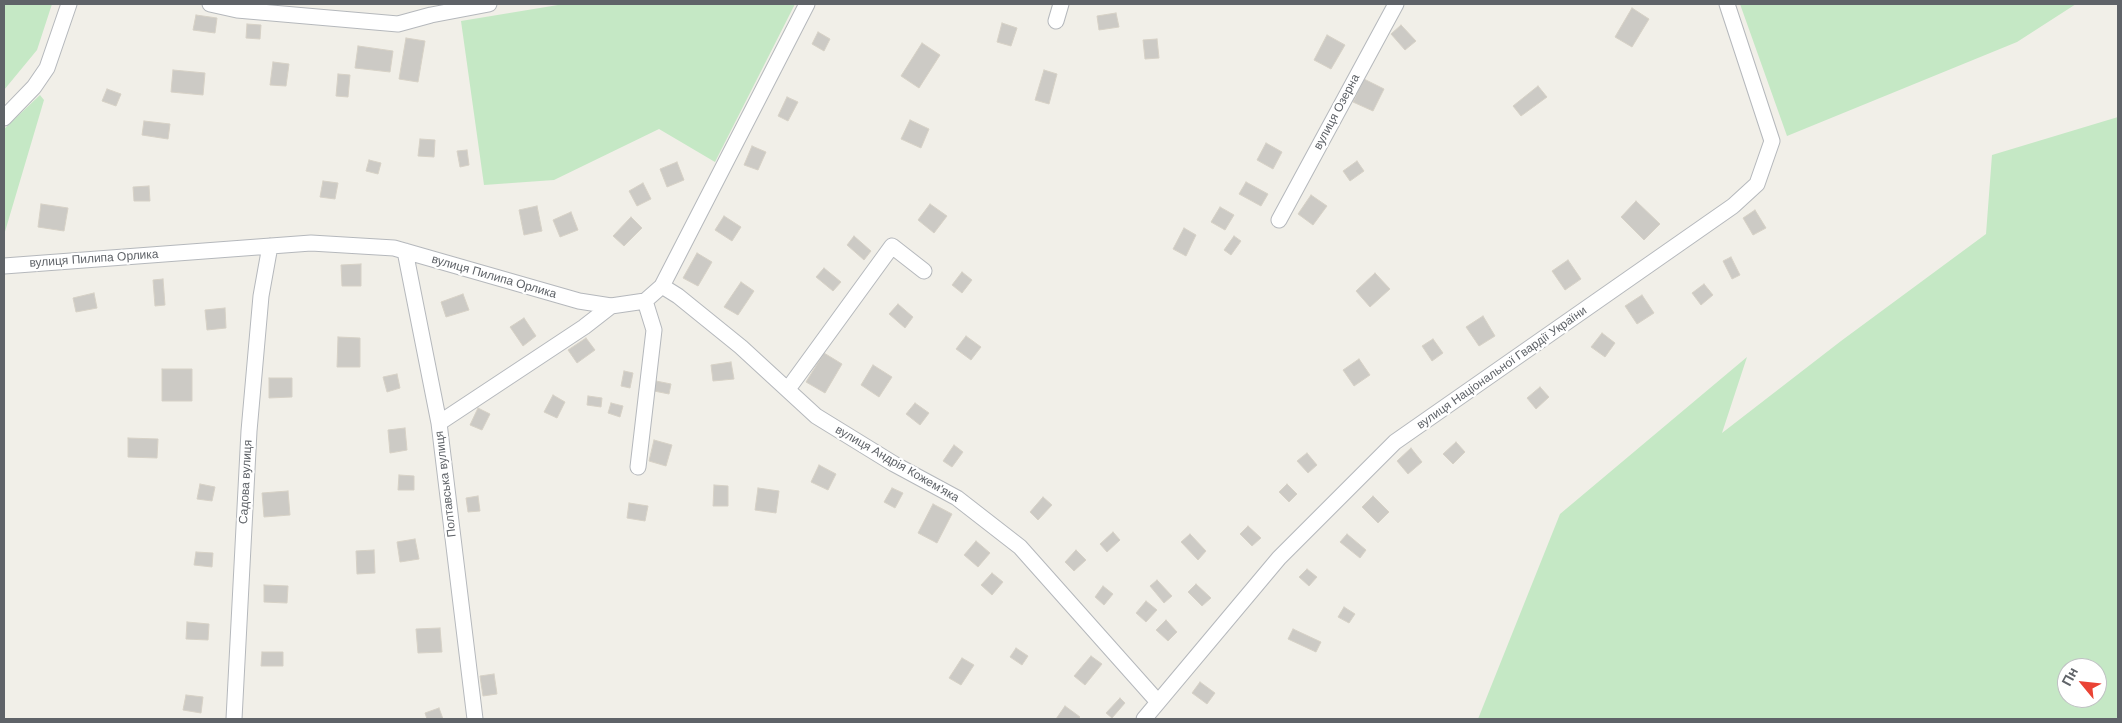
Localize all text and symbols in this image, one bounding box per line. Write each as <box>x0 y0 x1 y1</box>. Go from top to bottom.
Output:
street label: вулиця Озерна <box>1311 72 1363 152</box>
street label: вулиця Пилипа Орлика <box>29 247 159 271</box>
street label: вулиця Пилипа Орлика <box>430 252 558 302</box>
street label: вулиця Національної Гвардії України <box>1414 304 1590 432</box>
street label: вулиця Андрія Кожем'яка <box>833 423 961 505</box>
street label: Полтавська вулиця <box>432 430 460 538</box>
street label: Садова вулиця <box>237 440 255 524</box>
north arrow <box>2057 658 2107 708</box>
text: Пн <box>2058 664 2081 688</box>

